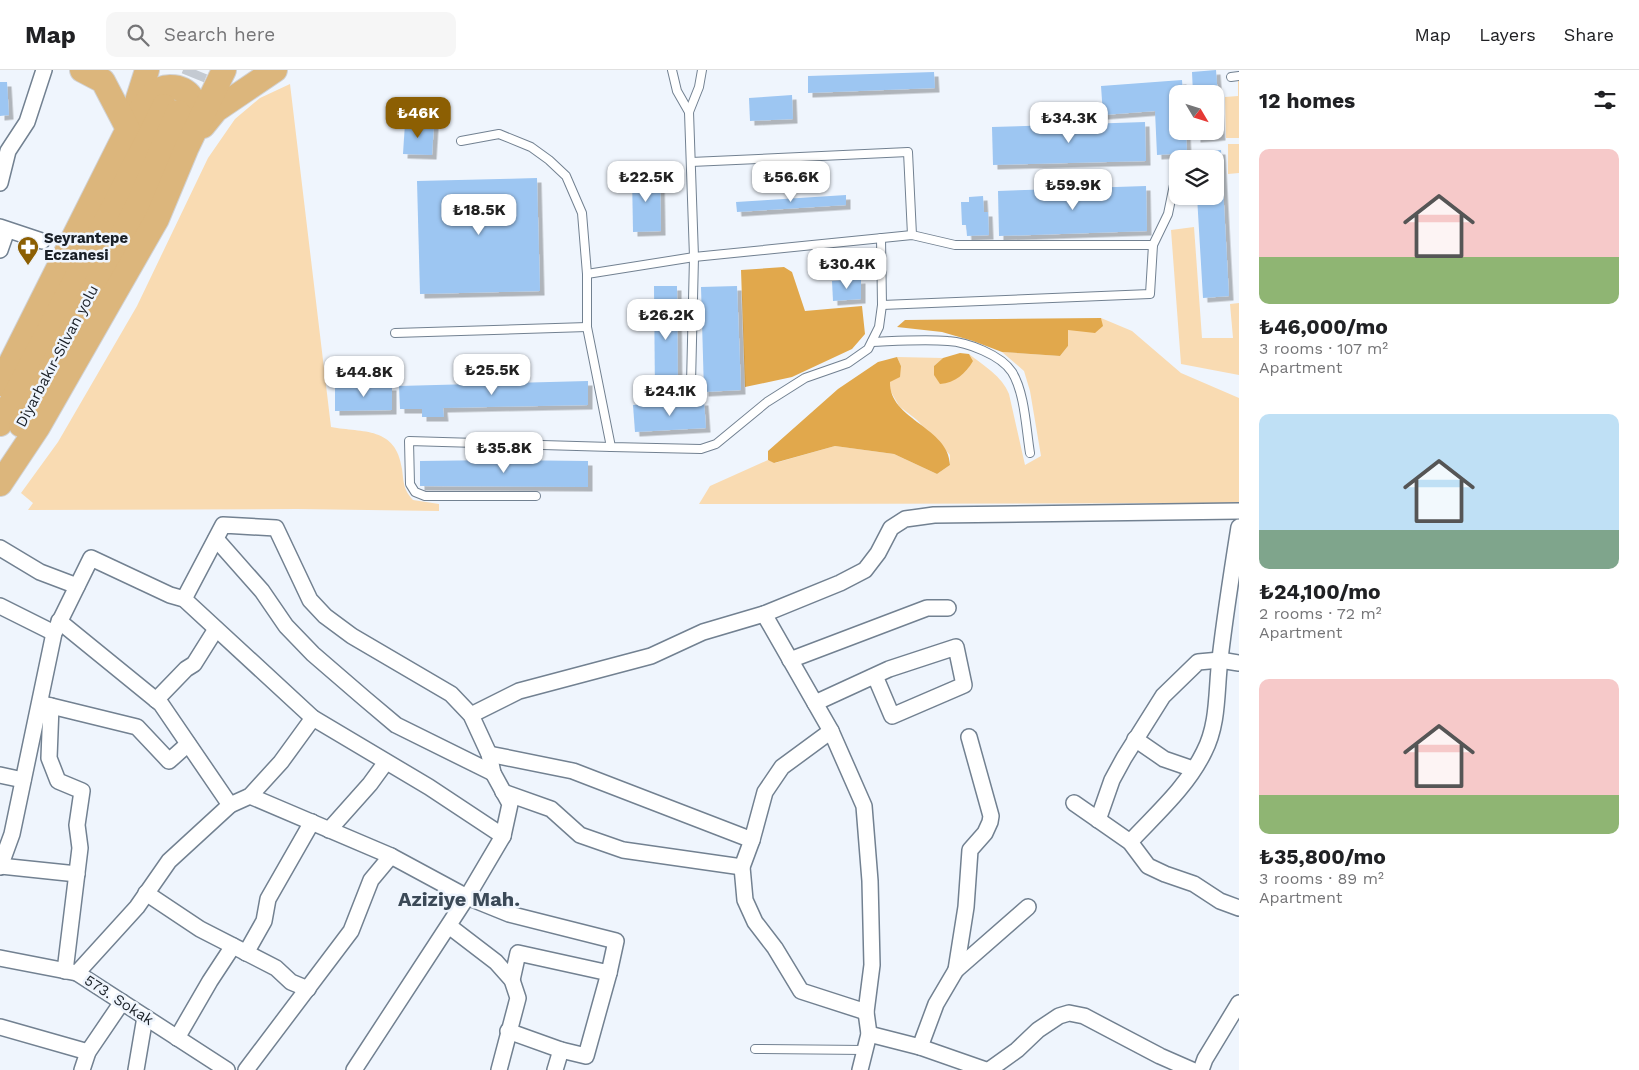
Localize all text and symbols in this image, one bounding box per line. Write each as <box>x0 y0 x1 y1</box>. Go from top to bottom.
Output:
search box <box>106 12 456 57</box>
text: Map <box>25 21 76 49</box>
icon: search <box>124 21 152 49</box>
text: Search here <box>164 23 275 46</box>
text: Map <box>1414 24 1451 45</box>
text: Layers <box>1479 24 1536 45</box>
text: Share <box>1564 24 1614 45</box>
north arrow <box>1169 85 1224 140</box>
map controls <box>1169 85 1224 205</box>
icon: filters <box>1591 86 1619 114</box>
text: 12 homes <box>1259 88 1355 113</box>
pin: ₺46K <box>388 97 448 139</box>
pin: ₺34.3K <box>1028 102 1110 144</box>
text: ₺46K <box>397 103 439 122</box>
text: ₺34.3K <box>1041 108 1097 127</box>
button: layers <box>1169 150 1224 205</box>
pin: ₺22.5K <box>605 160 687 203</box>
pin: ₺56.6K <box>750 160 832 203</box>
text: ₺22.5K <box>618 167 674 186</box>
text: ₺56.6K <box>763 167 819 186</box>
pin: ₺59.9K <box>1032 168 1114 211</box>
text: ₺59.9K <box>1045 175 1101 194</box>
icon: home <box>1394 181 1484 271</box>
pin: ₺18.5K <box>438 194 520 236</box>
text: ₺18.5K <box>452 200 506 219</box>
place label: Seyrantepe Eczanesi <box>44 229 128 264</box>
pharmacy icon: Seyrantepe Eczanesi <box>16 235 40 266</box>
pin: ₺30.4K <box>806 248 888 290</box>
text: ₺30.4K <box>819 254 875 273</box>
street label: Diyarbakır-Silvan yolu <box>12 282 102 430</box>
pin: ₺26.2K <box>625 298 707 341</box>
text: ₺26.2K <box>638 305 694 324</box>
text: ₺46,000/mo <box>1259 314 1388 339</box>
text: 3 rooms · 107 m² <box>1259 339 1388 358</box>
pin: ₺25.5K <box>451 354 533 396</box>
pin: ₺44.8K <box>323 356 405 398</box>
text: Apartment <box>1259 358 1342 377</box>
text: ₺25.5K <box>464 360 520 379</box>
text: ₺44.8K <box>335 362 393 381</box>
pin: ₺24.1K <box>629 374 711 417</box>
text: ₺24.1K <box>644 381 696 400</box>
pin: ₺35.8K <box>463 432 545 474</box>
text: ₺35.8K <box>476 438 532 457</box>
icon: home <box>1394 446 1484 536</box>
text: ₺24,100/mo <box>1259 579 1381 604</box>
text: 2 rooms · 72 m² <box>1259 604 1382 623</box>
text: Apartment <box>1259 623 1342 642</box>
icon: home <box>1394 711 1484 801</box>
text: ₺35,800/mo <box>1259 844 1386 869</box>
text: 3 rooms · 89 m² <box>1259 869 1384 888</box>
district label: Aziziye Mah. <box>398 887 520 911</box>
text: Apartment <box>1259 888 1342 907</box>
street label: 573. Sokak <box>81 971 157 1029</box>

